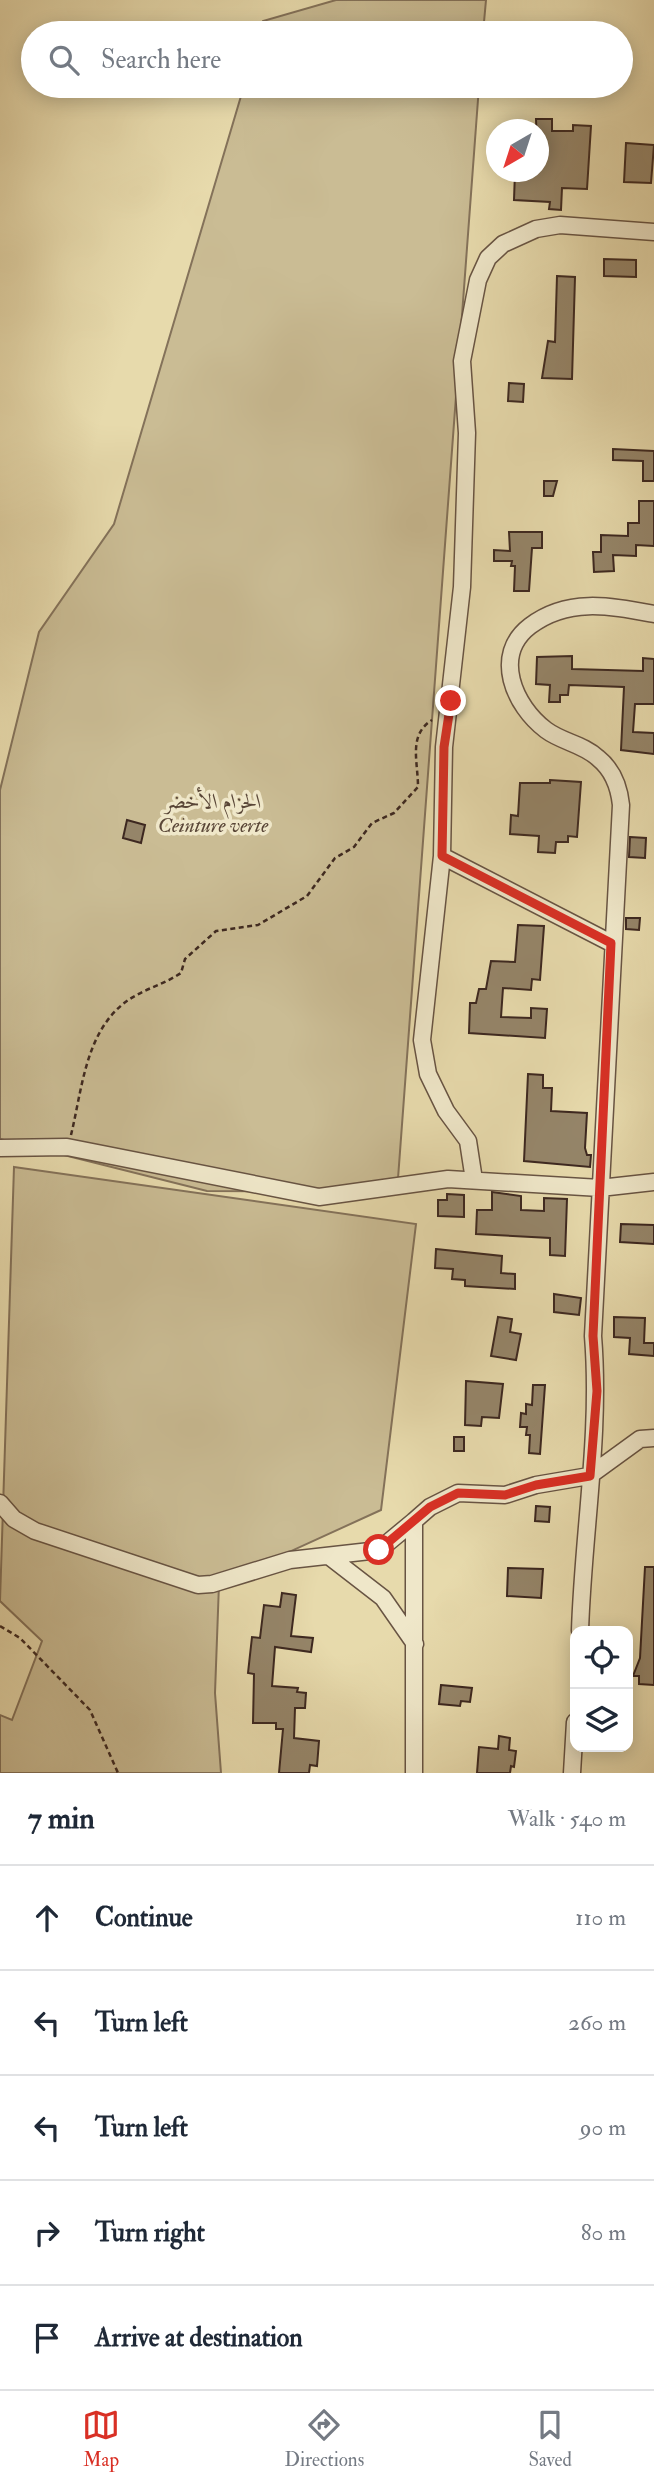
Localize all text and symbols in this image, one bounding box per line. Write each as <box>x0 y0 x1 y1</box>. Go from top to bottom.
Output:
search box <box>21 21 633 98</box>
icon: search <box>45 41 83 79</box>
text: Search here <box>101 44 221 76</box>
north arrow <box>486 119 549 182</box>
route end <box>435 685 466 716</box>
park label: الحزام الأخضر Ceinture verte <box>158 786 269 839</box>
route start <box>363 1534 394 1565</box>
map controls <box>570 1626 633 1752</box>
button: locate <box>570 1626 633 1689</box>
button: layers <box>570 1689 633 1752</box>
text: 7 min <box>28 1800 95 1837</box>
text: Walk · 540 m <box>508 1804 626 1833</box>
icon: ahead <box>28 1899 66 1937</box>
text: Continue <box>95 1902 193 1934</box>
text: 110 m <box>575 1903 626 1932</box>
icon: left <box>28 2004 66 2042</box>
text: Turn left <box>95 2007 188 2039</box>
text: 260 m <box>568 2008 626 2037</box>
icon: left <box>28 2109 66 2147</box>
text: Turn left <box>95 2112 188 2144</box>
text: 90 m <box>580 2113 626 2142</box>
icon: right <box>28 2214 66 2252</box>
text: Turn right <box>95 2217 205 2249</box>
text: 80 m <box>581 2218 626 2247</box>
icon: arrive <box>28 2319 66 2357</box>
text: Arrive at destination <box>95 2322 303 2354</box>
tab: Map <box>82 2406 120 2472</box>
tab: Directions <box>284 2406 364 2472</box>
tab: Saved <box>528 2406 572 2472</box>

